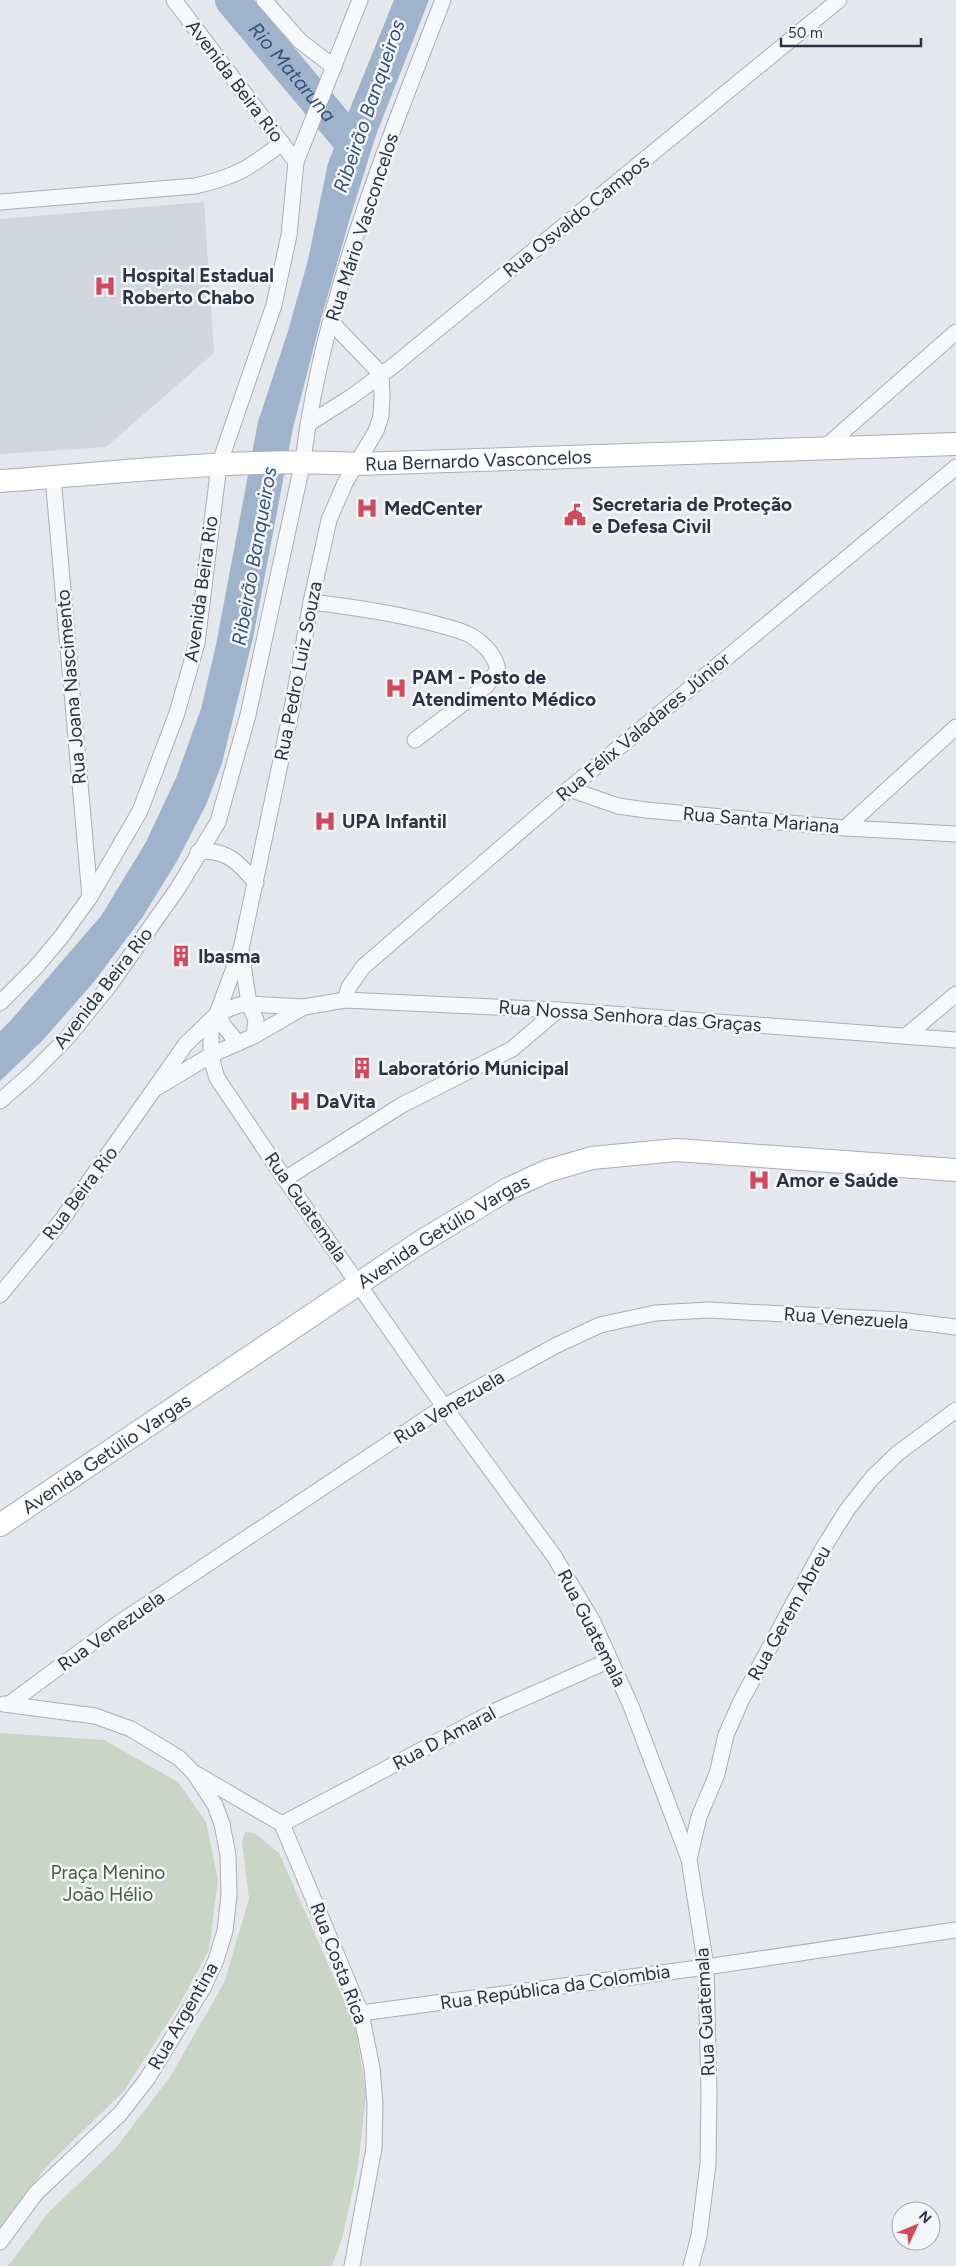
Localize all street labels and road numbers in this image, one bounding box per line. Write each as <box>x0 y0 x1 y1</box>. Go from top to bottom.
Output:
street label: Avenida Beira Rio <box>181 15 289 147</box>
street label: Rua Mário Vasconcelos <box>321 130 403 324</box>
street label: Rua Osvaldo Campos <box>498 150 654 282</box>
street label: Rua Bernardo Vasconcelos <box>365 445 592 475</box>
street label: Avenida Beira Rio <box>179 514 223 664</box>
street label: Rua Pedro Luiz Souza <box>269 579 327 763</box>
street label: Rua Joana Nascimento <box>51 589 91 785</box>
street label: Rua Félix Valadares Júnior <box>551 647 735 806</box>
street label: Rua Santa Mariana <box>682 802 840 838</box>
street label: Avenida Beira Rio <box>48 923 158 1053</box>
street label: Rua Nossa Senhora das Graças <box>498 995 762 1037</box>
street label: Rua Beira Rio <box>37 1142 123 1244</box>
street label: Rua Guatemala <box>260 1148 352 1266</box>
street label: Avenida Getúlio Vargas <box>353 1169 533 1293</box>
street label: Rua Venezuela <box>783 1302 909 1334</box>
street label: Rua Venezuela <box>390 1365 508 1449</box>
street label: Avenida Getúlio Vargas <box>17 1388 195 1518</box>
street label: Rua Gerem Abreu <box>742 1542 836 1684</box>
street label: Rua Guatemala <box>553 1565 631 1691</box>
street label: Rua Venezuela <box>53 1586 169 1676</box>
street label: Rua D Amaral <box>388 1701 500 1775</box>
street label: Rua Costa Rica <box>305 1899 373 2027</box>
street label: Rua Guatemala <box>690 1947 720 2077</box>
street label: Rua Argentina <box>143 1958 223 2074</box>
street label: Rua República da Colombia <box>438 1959 672 2015</box>

